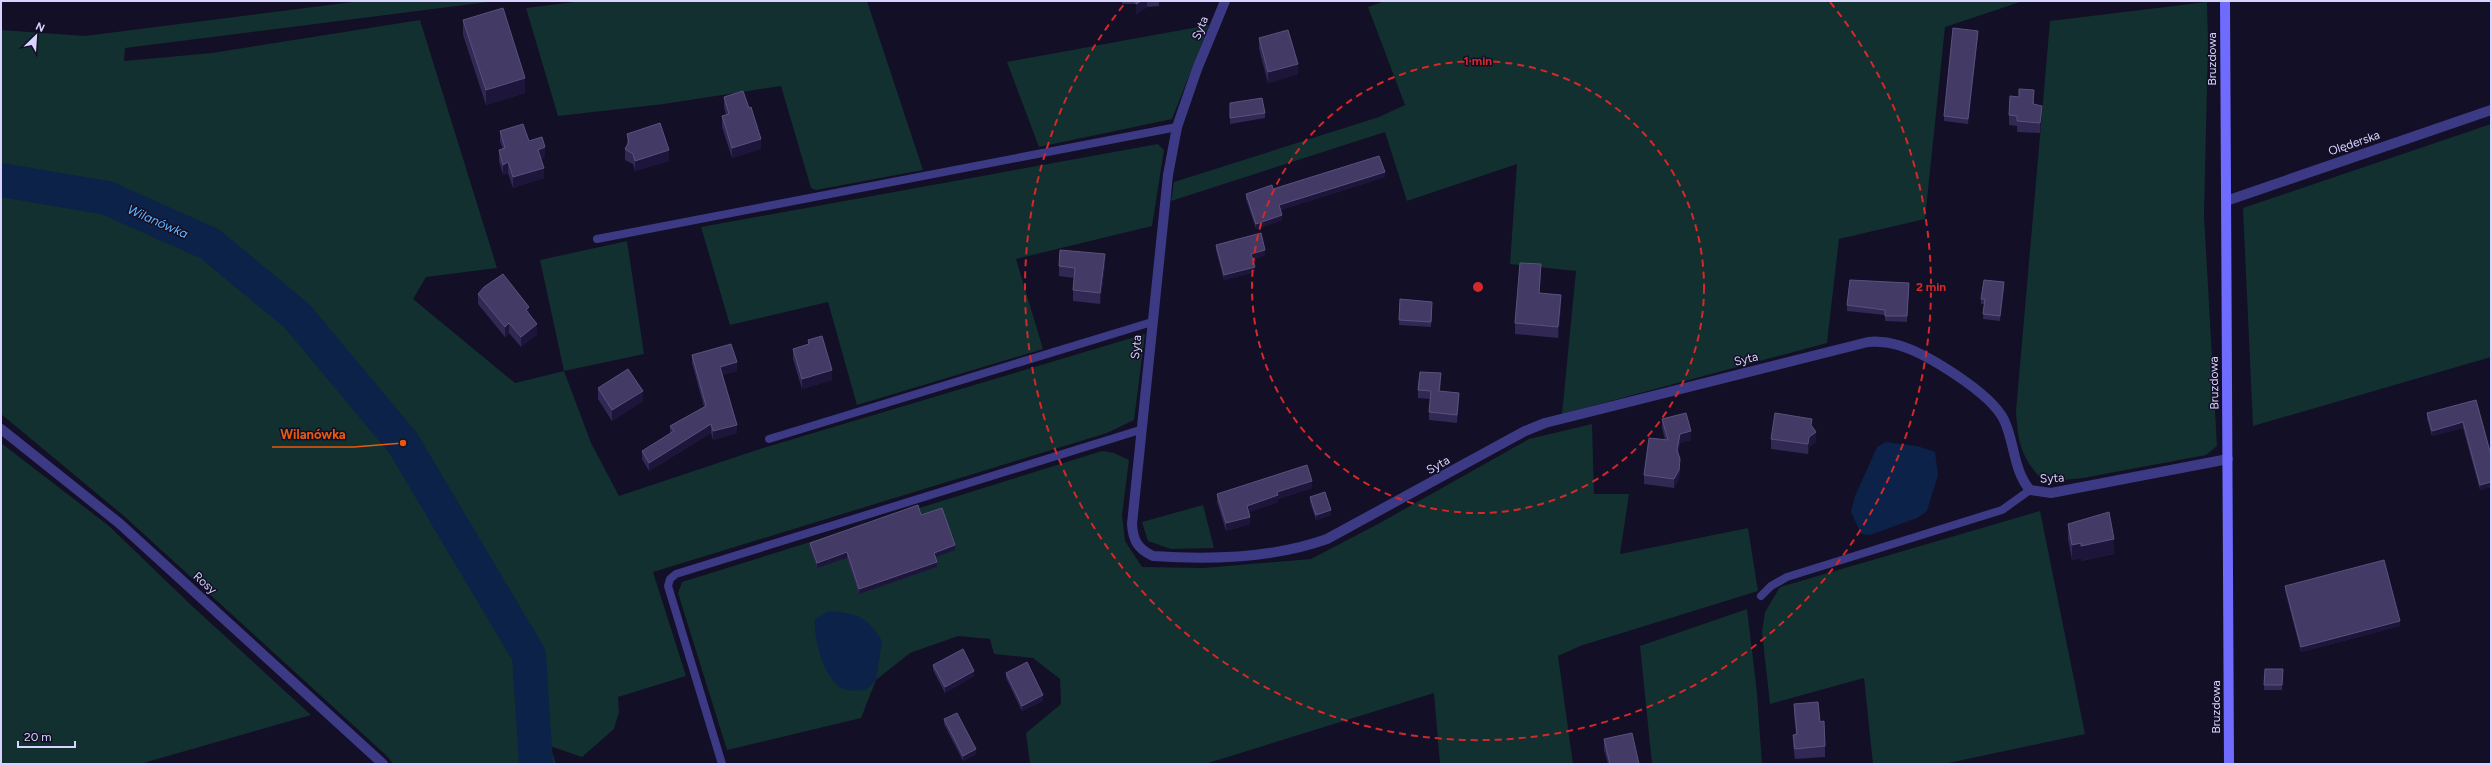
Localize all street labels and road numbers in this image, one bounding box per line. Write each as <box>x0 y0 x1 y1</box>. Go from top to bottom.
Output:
street label: Syta <box>1189 14 1211 42</box>
street label: Bruzdowa <box>2205 32 2219 86</box>
street label: Olęderska <box>2326 128 2382 158</box>
street label: Syta <box>1128 334 1144 360</box>
street label: Syta <box>1733 349 1759 369</box>
street label: Bruzdowa <box>2207 356 2221 410</box>
street label: Syta <box>1424 453 1452 477</box>
street label: Syta <box>2039 470 2065 486</box>
street label: Rosy <box>191 569 220 597</box>
street label: Bruzdowa <box>2209 680 2223 734</box>

